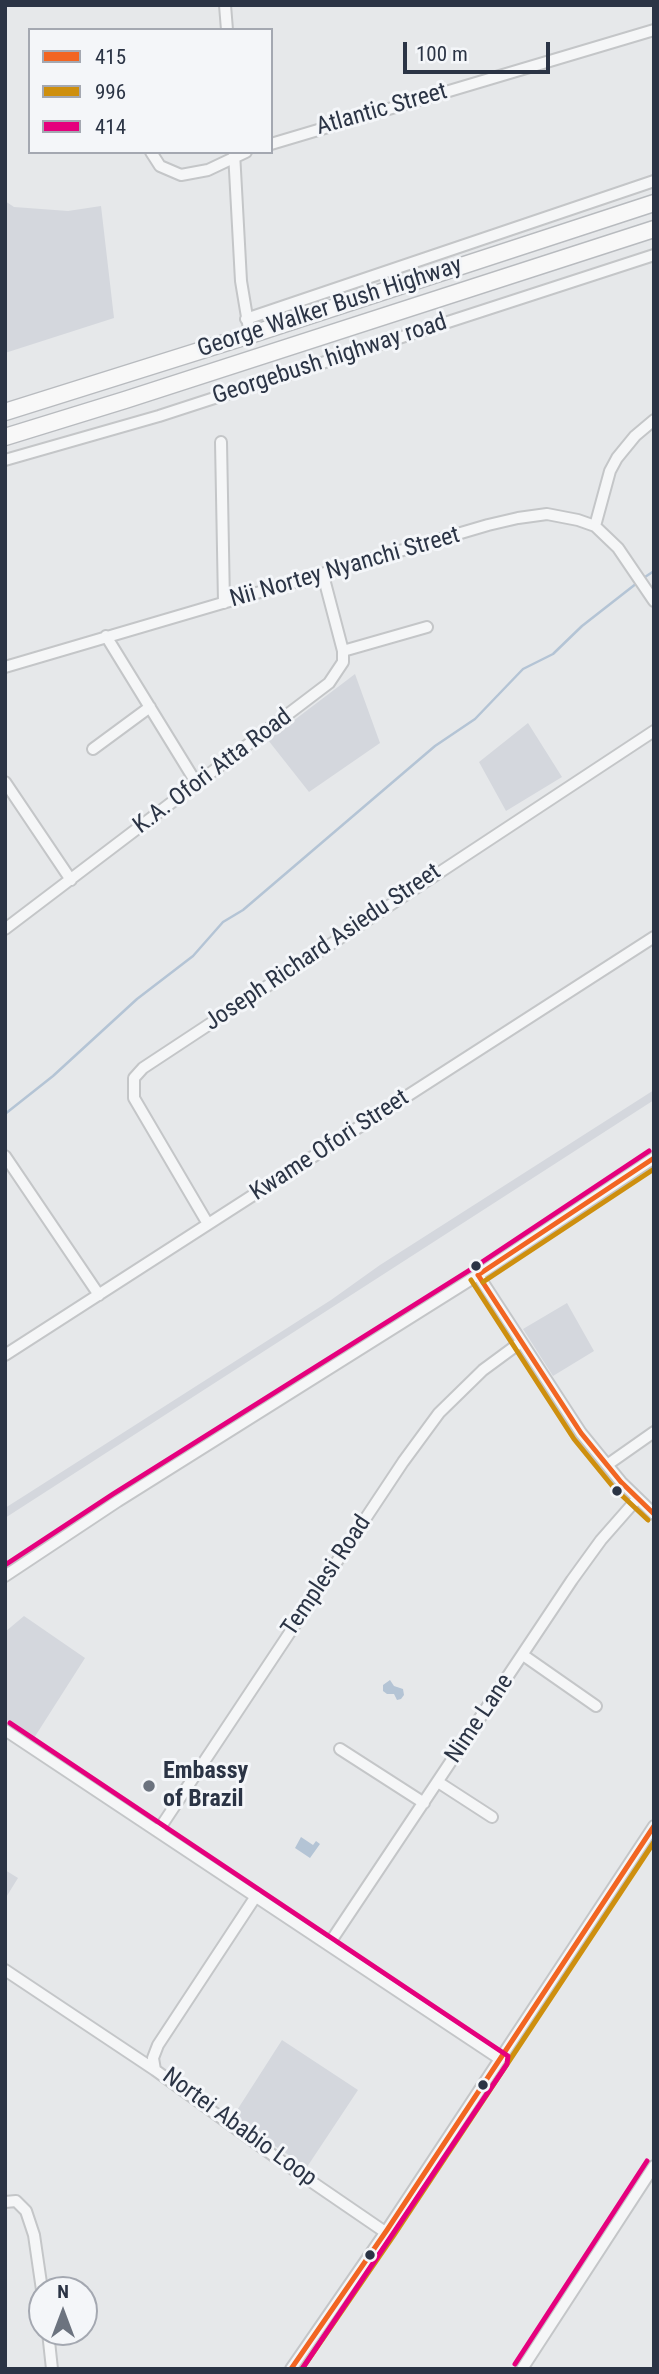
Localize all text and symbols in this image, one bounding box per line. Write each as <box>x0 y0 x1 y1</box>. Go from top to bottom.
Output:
legend <box>28 28 273 154</box>
scale bar <box>407 28 554 72</box>
text: 100 m <box>416 42 468 66</box>
text: 415 <box>95 45 126 69</box>
street label: Atlantic Street <box>313 78 451 142</box>
text: 996 <box>95 80 126 104</box>
text: 414 <box>95 115 126 139</box>
street label: George Walker Bush Highway <box>194 252 466 364</box>
street label: Georgebush highway road <box>209 309 451 411</box>
street label: Nii Nortey Nyanchi Street <box>227 521 463 615</box>
street label: K.A. Ofori Atta Road <box>128 703 298 841</box>
street label: Joseph Richard Asiedu Street <box>200 858 446 1038</box>
street label: Kwame Ofori Street <box>245 1084 415 1208</box>
unlabelled marker <box>469 1259 483 1273</box>
unlabelled marker <box>610 1484 624 1498</box>
street label: Templesi Road <box>276 1510 378 1642</box>
street label: Nime Lane <box>440 1669 520 1769</box>
place label: Embassy of Brazil <box>163 1758 248 1814</box>
marker: Embassy of Brazil <box>141 1778 157 1794</box>
street label: Nortei Ababio Loop <box>156 2062 322 2194</box>
unlabelled marker <box>476 2078 490 2092</box>
unlabelled marker <box>363 2248 377 2262</box>
north arrow <box>28 2276 98 2346</box>
text: N <box>57 2280 69 2303</box>

